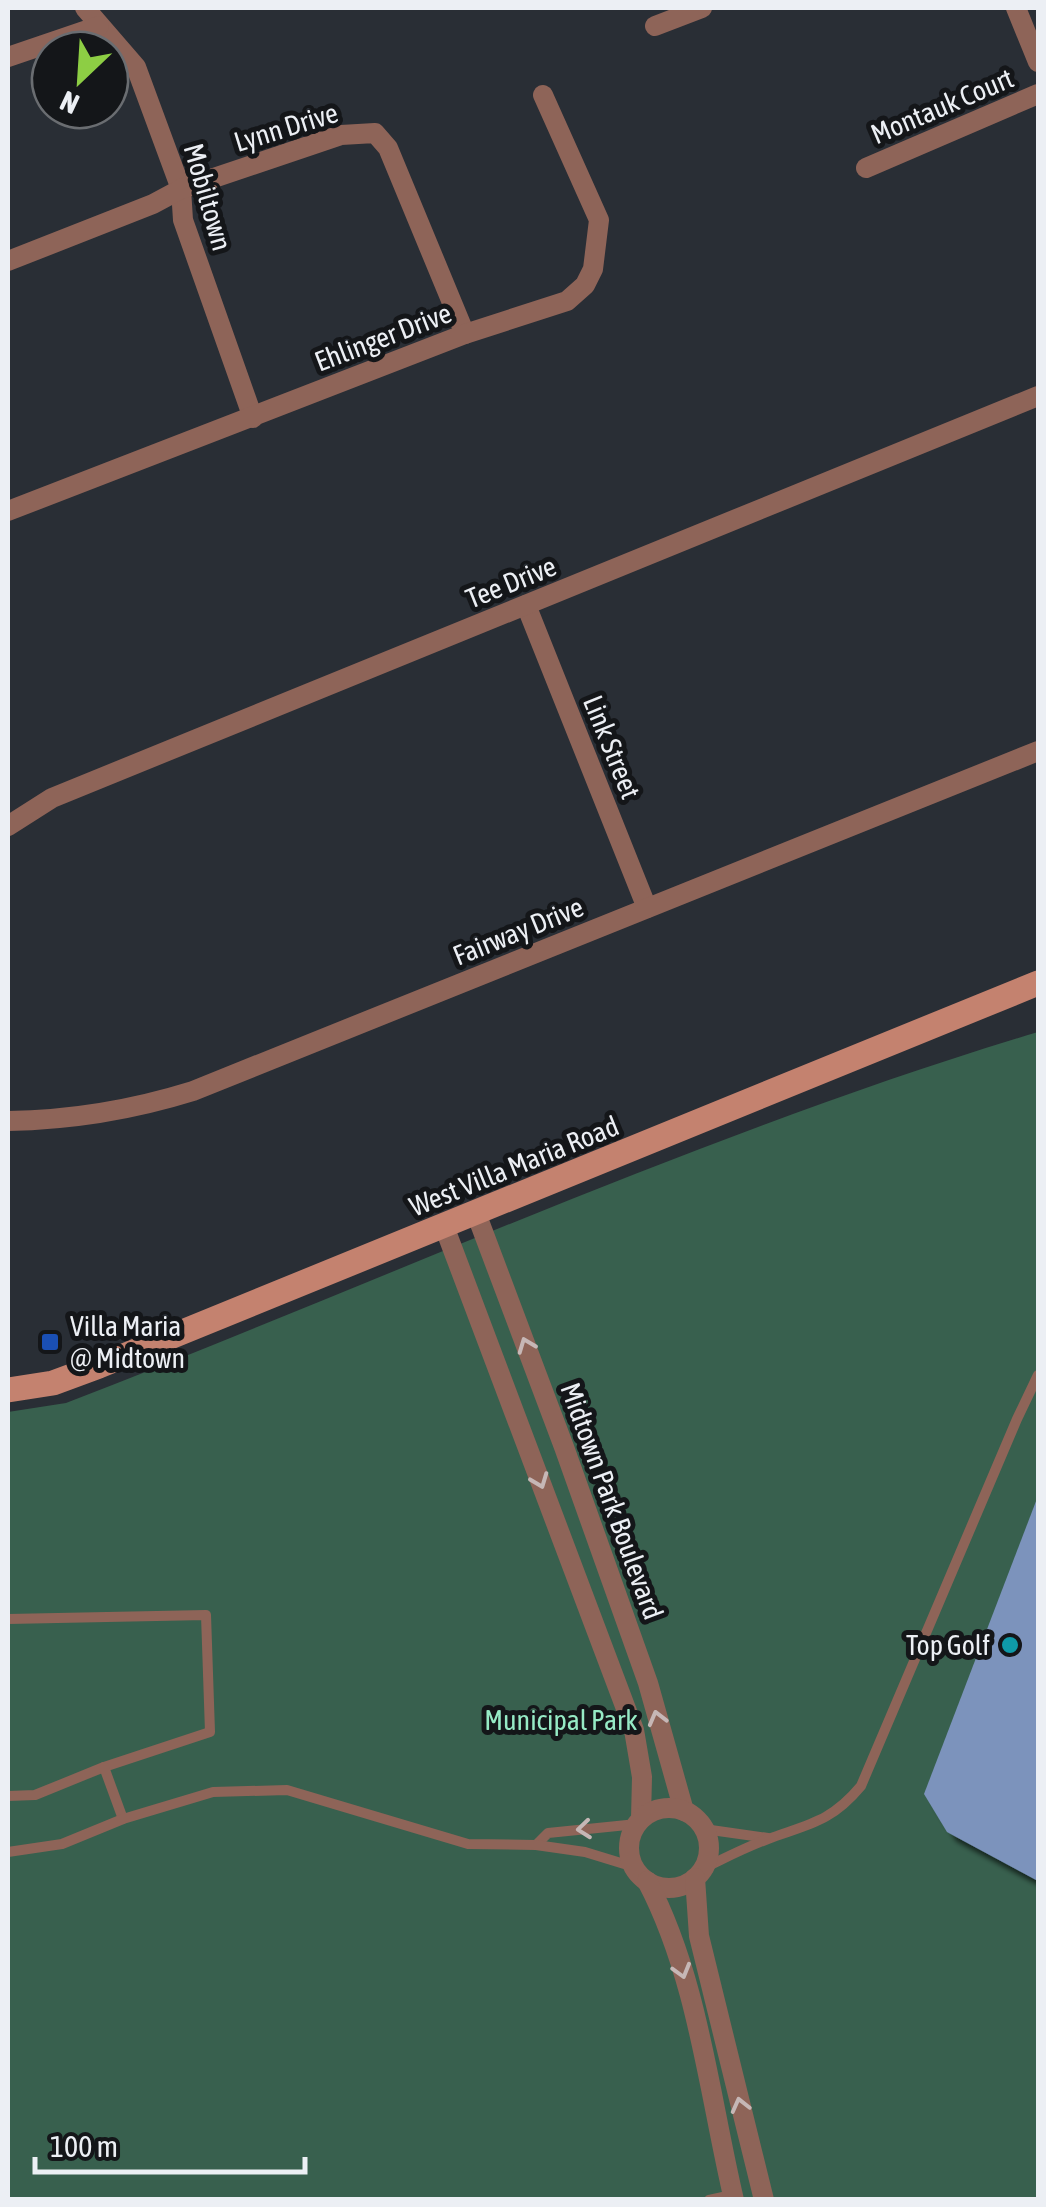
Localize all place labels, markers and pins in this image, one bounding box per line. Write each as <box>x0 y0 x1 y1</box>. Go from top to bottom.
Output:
place label: Villa Maria @ Midtown <box>70 1310 185 1374</box>
marker: Villa Maria @ Midtown <box>39 1331 61 1353</box>
place label: Top Golf <box>906 1629 990 1661</box>
marker: Top Golf <box>999 1634 1021 1656</box>

